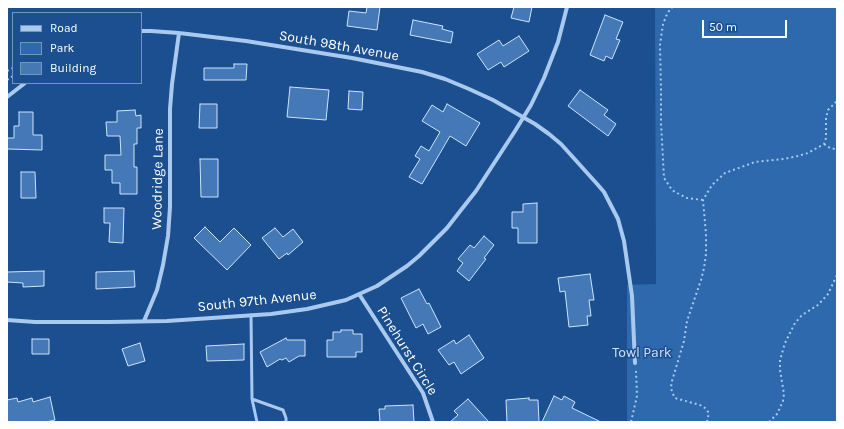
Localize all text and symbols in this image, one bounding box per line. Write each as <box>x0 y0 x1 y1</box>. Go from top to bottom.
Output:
legend <box>12 12 142 84</box>
scale bar <box>704 12 789 38</box>
text: 50 m <box>709 20 737 34</box>
text: Road <box>50 21 78 35</box>
street label: South 98th Avenue <box>278 27 400 65</box>
text: Park <box>50 41 74 55</box>
text: Building <box>50 61 96 75</box>
street label: Woodridge Lane <box>149 128 167 230</box>
street label: South 97th Avenue <box>197 286 317 316</box>
street label: Pinehurst Circle <box>373 303 441 399</box>
park label: Towl Park <box>612 345 672 361</box>

